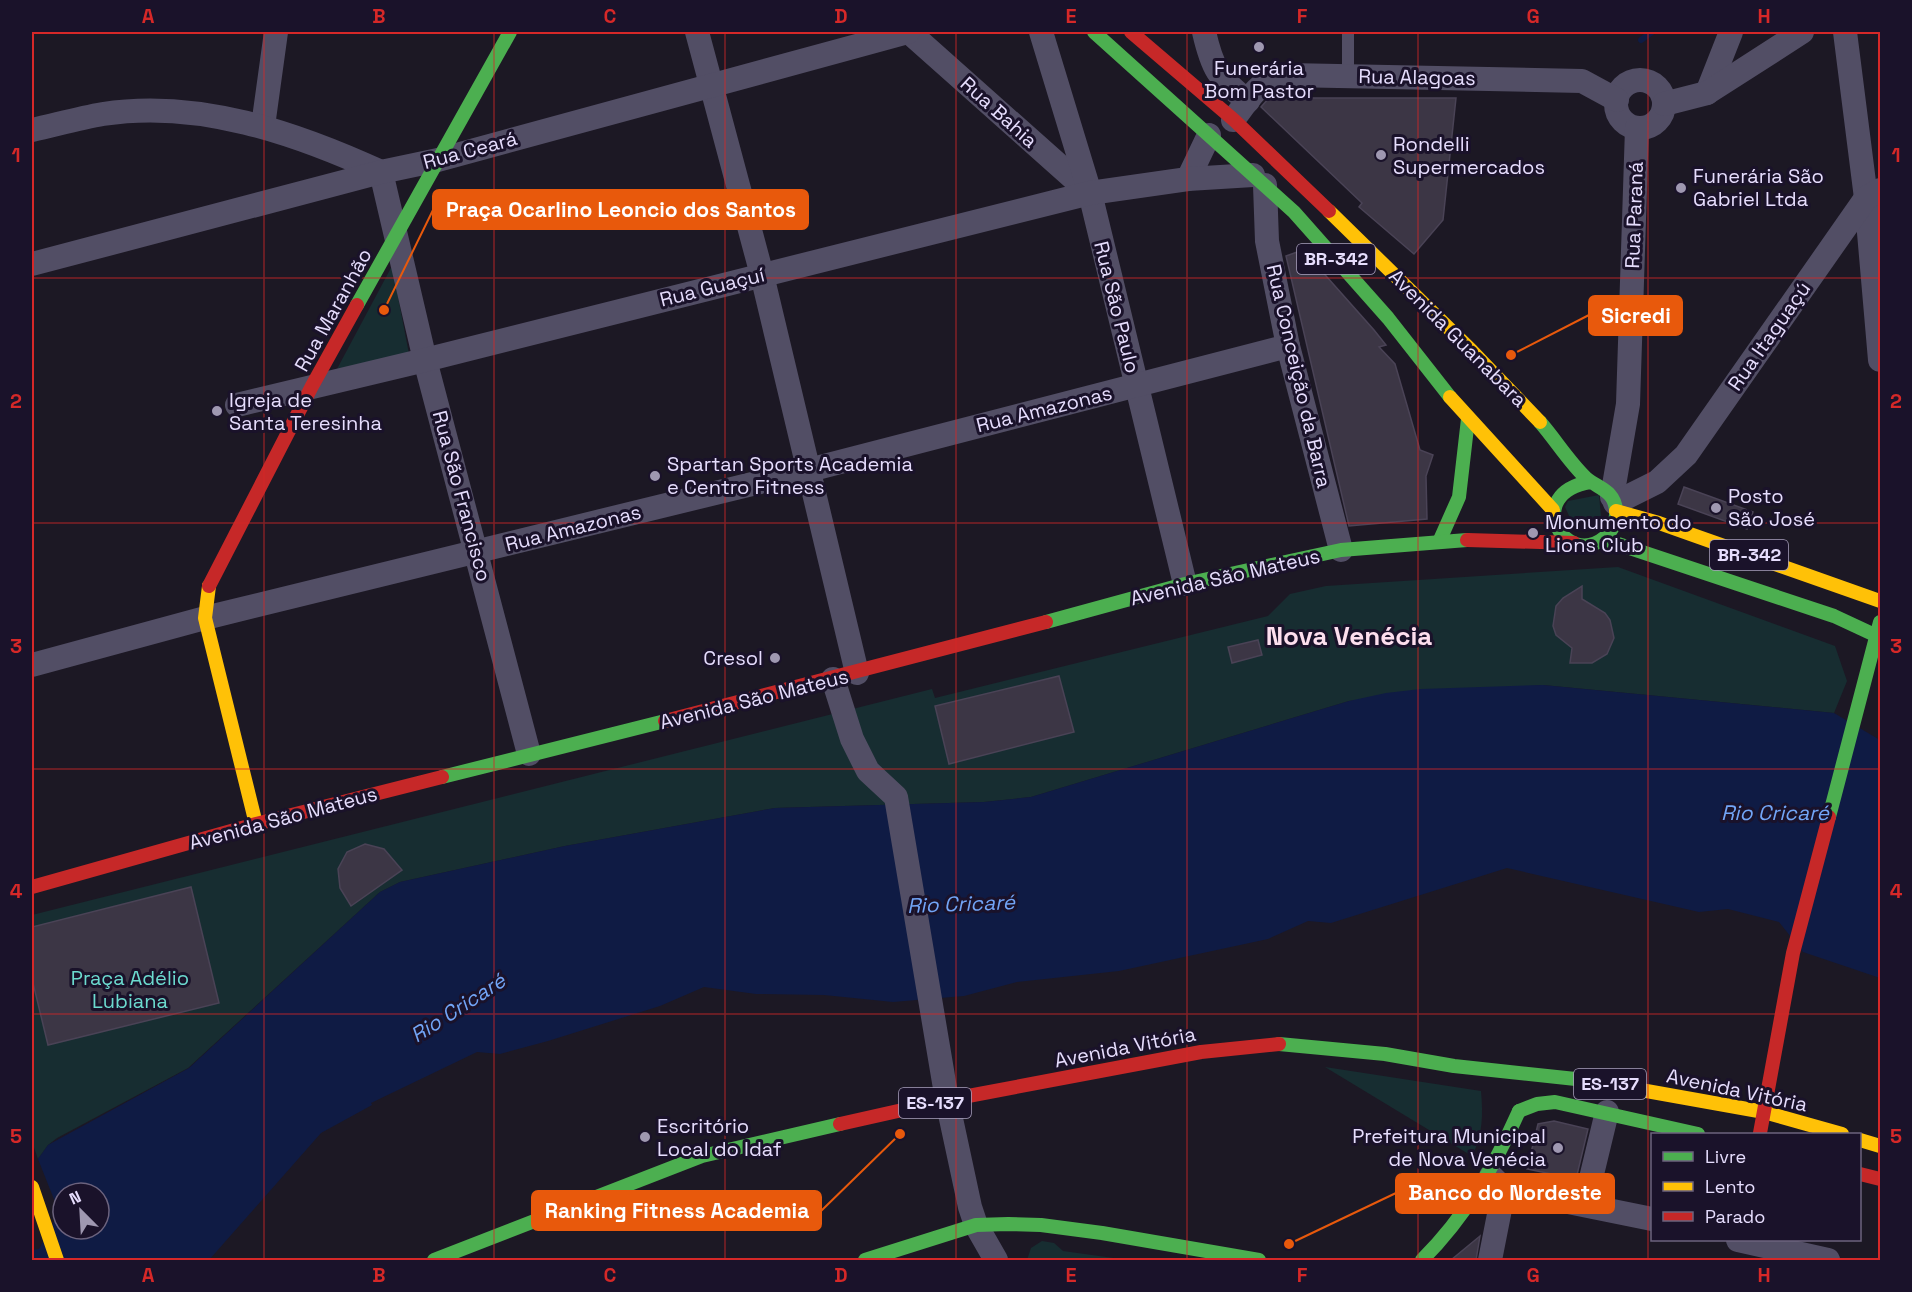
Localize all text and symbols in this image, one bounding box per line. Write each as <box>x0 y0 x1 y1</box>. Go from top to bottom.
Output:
text: A <box>142 3 155 29</box>
text: B <box>372 3 386 29</box>
text: C <box>604 3 617 29</box>
text: D <box>834 3 848 29</box>
text: E <box>1065 3 1077 29</box>
text: F <box>1297 3 1308 29</box>
text: G <box>1526 3 1540 29</box>
text: H <box>1757 3 1771 29</box>
marker: Funerária Bom Pastor <box>1252 40 1266 54</box>
place label: Funerária Bom Pastor <box>1204 55 1314 104</box>
street label: Rua Alagoas <box>1358 63 1476 91</box>
street label: Rua Bahia <box>955 71 1043 153</box>
street label: Rua Ceará <box>420 125 520 175</box>
place label: Rondelli Supermercados <box>1393 131 1545 180</box>
text: 1 <box>11 142 21 168</box>
text: 1 <box>1891 142 1901 168</box>
marker: Rondelli Supermercados <box>1374 148 1388 162</box>
street label: Rua Paraná <box>1619 161 1649 269</box>
place label: Funerária São Gabriel Ltda <box>1693 163 1824 212</box>
marker: Funerária São Gabriel Ltda <box>1674 181 1688 195</box>
callout: Praça Ocarlino Leoncio dos Santos <box>433 190 808 229</box>
text: Praça Ocarlino Leoncio dos Santos <box>446 196 796 223</box>
street label: Rua São Paulo <box>1088 238 1146 376</box>
street label: Rua Maranhão <box>288 244 378 376</box>
road number: BR-342 <box>1297 244 1375 274</box>
street label: Rua Guaçuí <box>657 261 767 313</box>
street label: Rua Conceição da Barra <box>1261 262 1337 490</box>
street label: Avenida Guanabara <box>1383 263 1533 413</box>
street label: Rua Itaguaçú <box>1722 276 1816 396</box>
callout: Sicredi <box>1589 296 1682 335</box>
text: Sicredi <box>1601 302 1671 329</box>
street label: Rua Amazonas <box>973 380 1115 438</box>
place label: Igreja de Santa Teresinha <box>229 387 382 436</box>
text: 2 <box>10 388 22 414</box>
text: 2 <box>1890 388 1902 414</box>
marker: Igreja de Santa Teresinha <box>210 404 224 418</box>
street label: Rua São Francisco <box>427 408 497 584</box>
place label: Spartan Sports Academia e Centro Fitness <box>667 451 913 500</box>
marker: Spartan Sports Academia e Centro Fitness <box>648 469 662 483</box>
place label: Posto São José <box>1728 483 1815 532</box>
street label: Rua Amazonas <box>502 499 644 557</box>
marker: Posto São José <box>1709 501 1723 515</box>
place label: Monumento do Lions Club <box>1545 509 1692 558</box>
marker: Monumento do Lions Club <box>1526 526 1540 540</box>
road number: BR-342 <box>1710 540 1788 570</box>
street label: Avenida São Mateus <box>1128 543 1322 611</box>
district label: Nova Venécia <box>1266 619 1432 653</box>
text: 3 <box>10 633 22 659</box>
text: 3 <box>1890 633 1902 659</box>
place label: Cresol <box>703 645 763 671</box>
marker: Cresol <box>768 651 782 665</box>
street label: Avenida São Mateus <box>657 663 851 735</box>
street label: Avenida São Mateus <box>186 780 380 856</box>
water label: Rio Cricaré <box>1721 799 1831 826</box>
text: 4 <box>10 878 23 904</box>
text: 4 <box>1890 878 1903 904</box>
water label: Rio Cricaré <box>907 888 1017 919</box>
park label: Praça Adélio Lubiana <box>71 965 189 1014</box>
water label: Rio Cricaré <box>405 966 512 1048</box>
street label: Avenida Vitória <box>1052 1021 1198 1073</box>
street label: Avenida Vitória <box>1664 1062 1810 1118</box>
road number: ES-137 <box>1574 1069 1646 1099</box>
road number: ES-137 <box>899 1088 971 1118</box>
place label: Escritório Local do Idaf <box>657 1113 782 1162</box>
text: 5 <box>10 1123 22 1149</box>
place label: Prefeitura Municipal de Nova Venécia <box>1352 1123 1546 1172</box>
text: 5 <box>1890 1123 1902 1149</box>
marker: Escritório Local do Idaf <box>638 1130 652 1144</box>
legend <box>1651 1133 1861 1241</box>
marker: Prefeitura Municipal de Nova Venécia <box>1551 1141 1565 1155</box>
text: Livre <box>1705 1145 1746 1168</box>
callout: Banco do Nordeste <box>1396 1174 1614 1213</box>
text: Lento <box>1705 1175 1755 1198</box>
text: Banco do Nordeste <box>1408 1179 1602 1206</box>
north arrow <box>51 1181 111 1241</box>
text: N <box>66 1186 84 1210</box>
callout: Ranking Fitness Academia <box>532 1191 821 1230</box>
text: Ranking Fitness Academia <box>545 1197 809 1224</box>
text: Parado <box>1705 1205 1765 1228</box>
text: A <box>142 1262 155 1288</box>
text: B <box>372 1262 386 1288</box>
text: C <box>604 1262 617 1288</box>
text: D <box>834 1262 848 1288</box>
text: E <box>1065 1262 1077 1288</box>
text: F <box>1297 1262 1308 1288</box>
text: G <box>1526 1262 1540 1288</box>
text: H <box>1757 1262 1771 1288</box>

